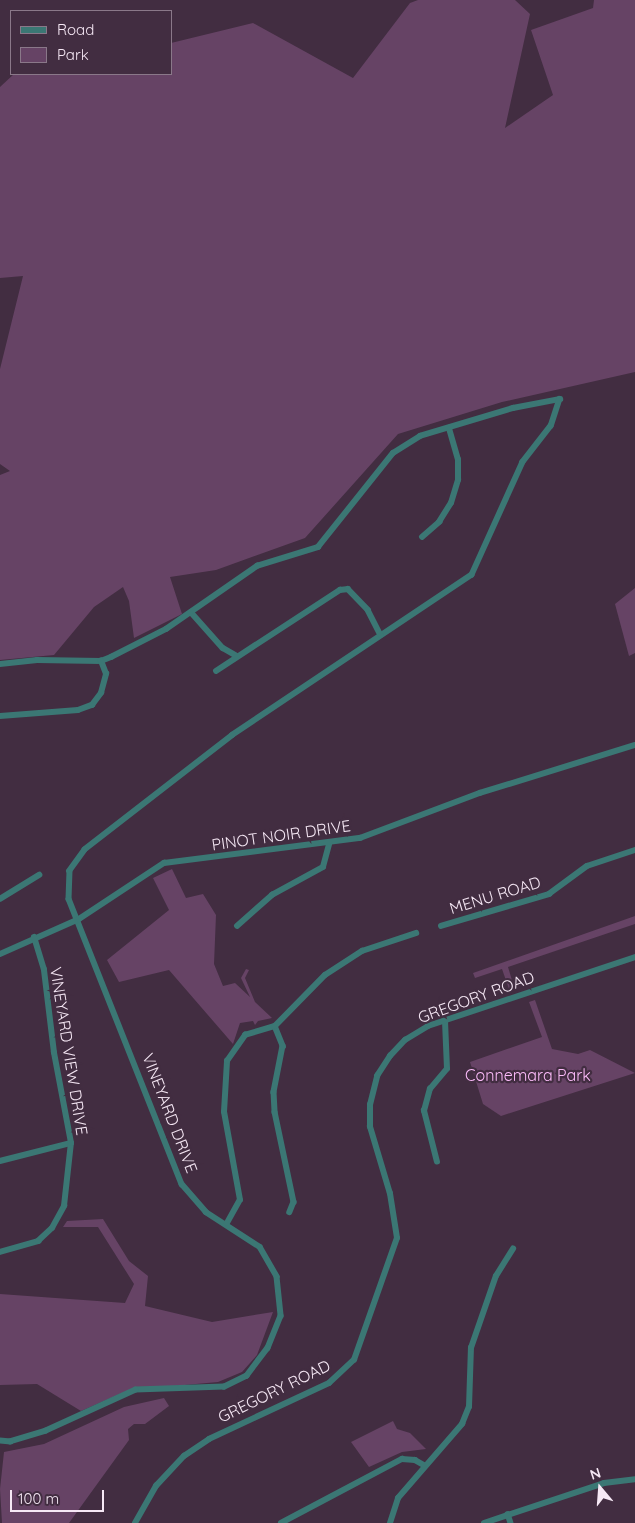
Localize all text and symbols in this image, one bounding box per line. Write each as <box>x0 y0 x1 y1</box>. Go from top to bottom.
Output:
legend <box>10 10 172 75</box>
text: Road <box>57 20 94 39</box>
text: Park <box>57 45 89 64</box>
street label: PINOT NOIR DRIVE <box>210 816 352 854</box>
street label: MENU ROAD <box>447 872 543 918</box>
street label: VINEYARD VIEW DRIVE <box>46 966 92 1136</box>
street label: GREGORY ROAD <box>415 967 537 1027</box>
street label: VINEYARD DRIVE <box>138 1050 202 1176</box>
park label: Connemara Park <box>465 1065 591 1085</box>
street label: GREGORY ROAD <box>215 1355 333 1427</box>
north arrow <box>575 1463 625 1513</box>
text: N <box>588 1464 603 1484</box>
scale bar <box>12 1480 106 1512</box>
text: 100 m <box>18 1489 59 1508</box>

